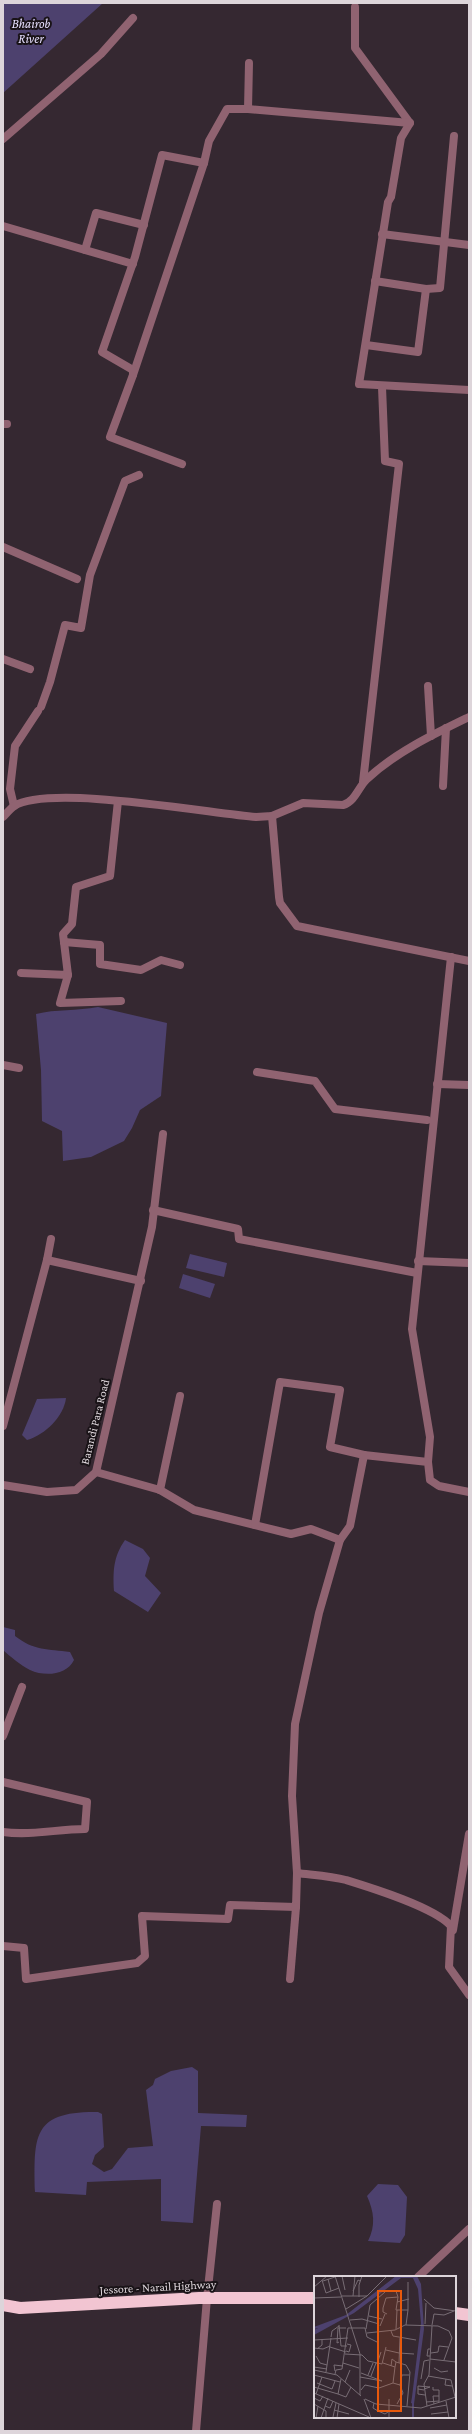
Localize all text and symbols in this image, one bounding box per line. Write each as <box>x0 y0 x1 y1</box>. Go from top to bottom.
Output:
water label: Bhairob River <box>12 16 51 46</box>
street label: Barandi Para Road <box>78 1377 113 1466</box>
inset map <box>314 2276 456 2418</box>
street label: Jessore - Narail Highway <box>98 2277 217 2297</box>

